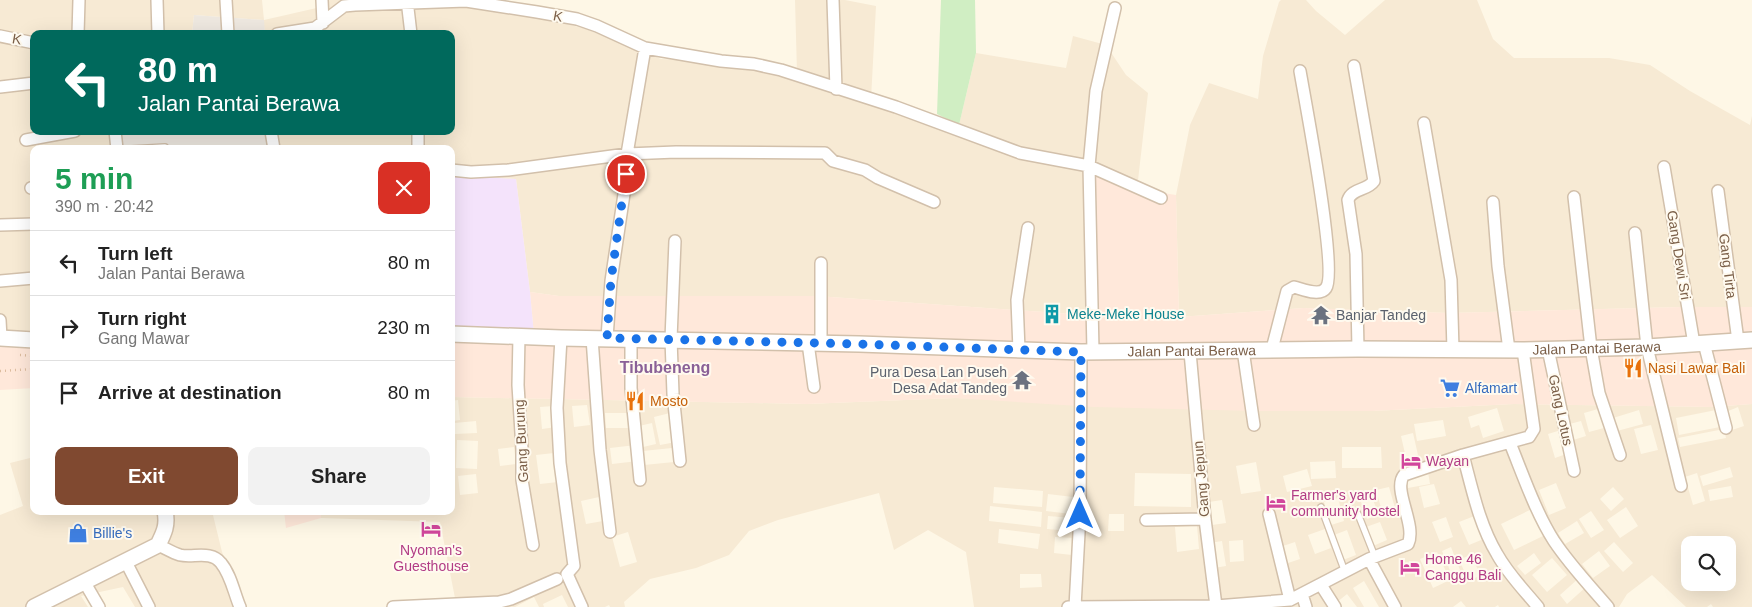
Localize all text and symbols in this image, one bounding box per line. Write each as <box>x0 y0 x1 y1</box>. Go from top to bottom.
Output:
street label: K <box>552 7 565 25</box>
street label: K <box>11 30 24 48</box>
icon: left <box>55 50 120 115</box>
text: 80 m <box>138 50 218 89</box>
text: Jalan Pantai Berawa <box>138 91 340 116</box>
pin <box>605 153 647 195</box>
icon: arrive <box>612 160 640 188</box>
text: 5 min <box>55 162 133 195</box>
button: close <box>378 162 430 214</box>
text: 390 m · 20:42 <box>55 198 154 215</box>
street label: Gang Dewi Sri <box>1664 209 1694 301</box>
street label: Gang Tirta <box>1716 233 1740 300</box>
text: Turn left <box>98 243 173 264</box>
icon: left <box>55 249 83 277</box>
text: 80 m <box>388 252 430 273</box>
text: Jalan Pantai Berawa <box>98 265 245 282</box>
building icon: Meke-Meke House <box>1041 303 1063 325</box>
temple icon: Banjar Tandeg <box>1310 304 1332 326</box>
place label: Meke-Meke House <box>1067 306 1185 322</box>
place label: Banjar Tandeg <box>1336 307 1426 323</box>
text: Turn right <box>98 308 186 329</box>
icon: right <box>55 314 83 342</box>
text: 230 m <box>377 317 430 338</box>
text: Gang Mawar <box>98 330 190 347</box>
street label: Jalan Pantai Berawa <box>1532 338 1662 358</box>
street label: Jalan Pantai Berawa <box>1127 342 1256 359</box>
restaurant icon: Nasi Lawar Bali <box>1622 357 1644 379</box>
district label: Tibubeneng <box>620 359 710 376</box>
place label: Nasi Lawar Bali <box>1648 360 1745 376</box>
place label: Pura Desa Lan Puseh Desa Adat Tandeg <box>870 364 1007 396</box>
temple icon: Pura Desa Lan Puseh Desa Adat Tandeg <box>1011 369 1033 391</box>
street label: Gang Lotus <box>1546 373 1576 447</box>
supermarket icon: Alfamart <box>1439 377 1461 399</box>
icon: arrive <box>55 379 83 407</box>
place label: Alfamart <box>1465 380 1517 396</box>
text: Arrive at destination <box>98 382 282 403</box>
text: 80 m <box>388 382 430 403</box>
restaurant icon: Mosto <box>624 390 646 412</box>
place label: Mosto <box>650 393 688 409</box>
street label: Gang Burung <box>511 399 531 483</box>
street label: Gang Jepun <box>1190 440 1212 518</box>
button: Exit <box>55 447 238 505</box>
button: Share <box>248 447 430 505</box>
hotel icon: Wayan <box>1400 450 1422 472</box>
place label: Wayan <box>1426 453 1469 469</box>
position arrow <box>1053 487 1105 539</box>
place label: Farmer's yard community hostel <box>1291 487 1400 519</box>
hotel icon: Farmer's yard community hostel <box>1265 492 1287 514</box>
hotel icon: Nyoman's Guesthouse <box>420 518 442 540</box>
shop icon: Billie's <box>67 522 89 544</box>
place label: Billie's <box>93 525 132 541</box>
map controls <box>1681 536 1736 591</box>
button: search <box>1681 536 1736 591</box>
place label: Nyoman's Guesthouse <box>393 542 469 574</box>
place label: Home 46 Canggu Bali <box>1425 551 1501 583</box>
hotel icon: Home 46 Canggu Bali <box>1399 556 1421 578</box>

